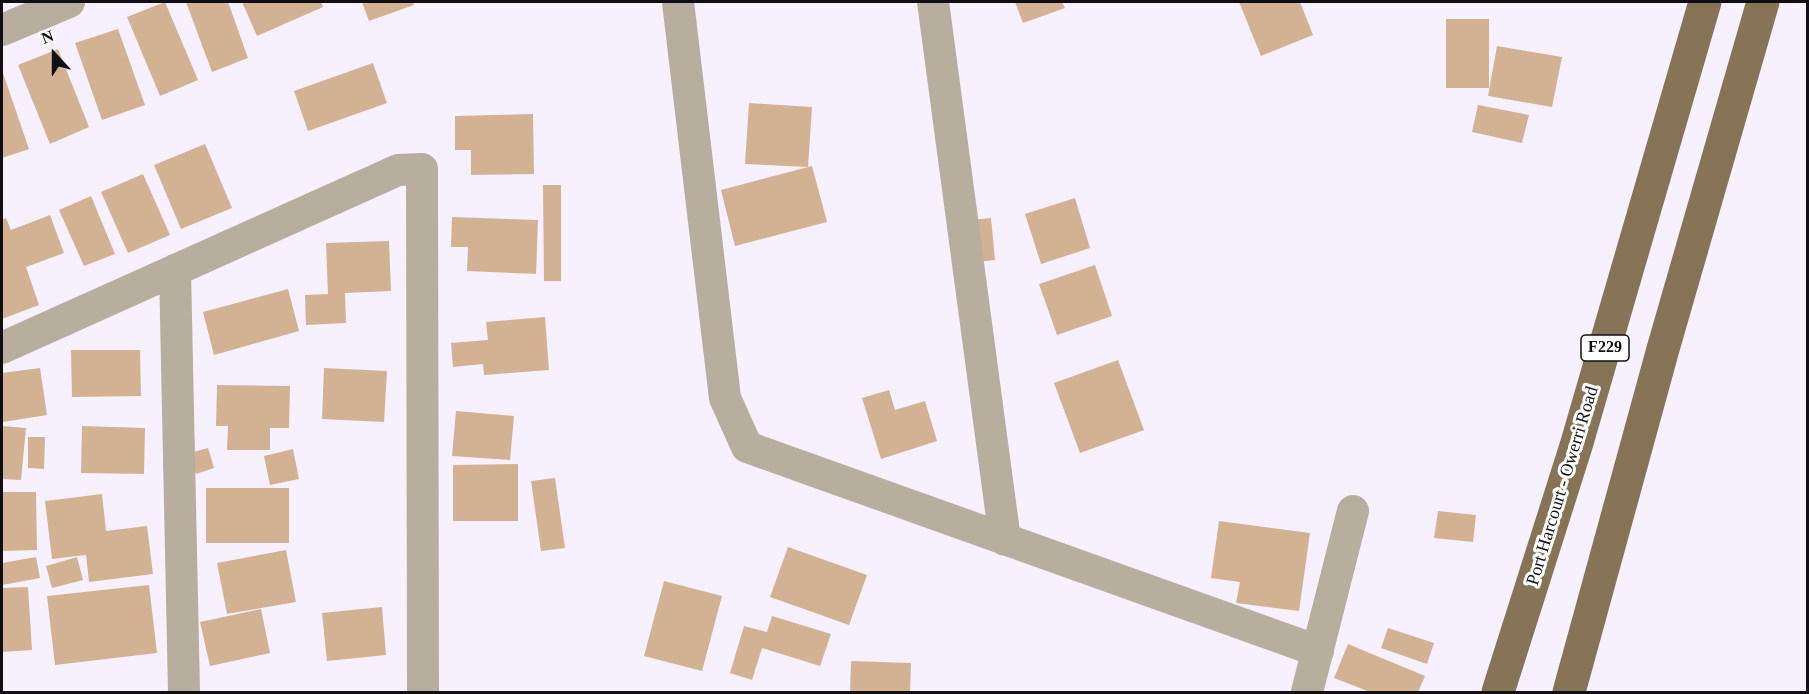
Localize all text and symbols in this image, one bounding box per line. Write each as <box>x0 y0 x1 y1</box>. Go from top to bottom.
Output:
north arrow <box>24 24 84 84</box>
text: N <box>39 27 56 47</box>
road number: F229 <box>1581 335 1629 361</box>
street label: Port Harcourt - Owerri Road <box>1522 384 1604 588</box>

